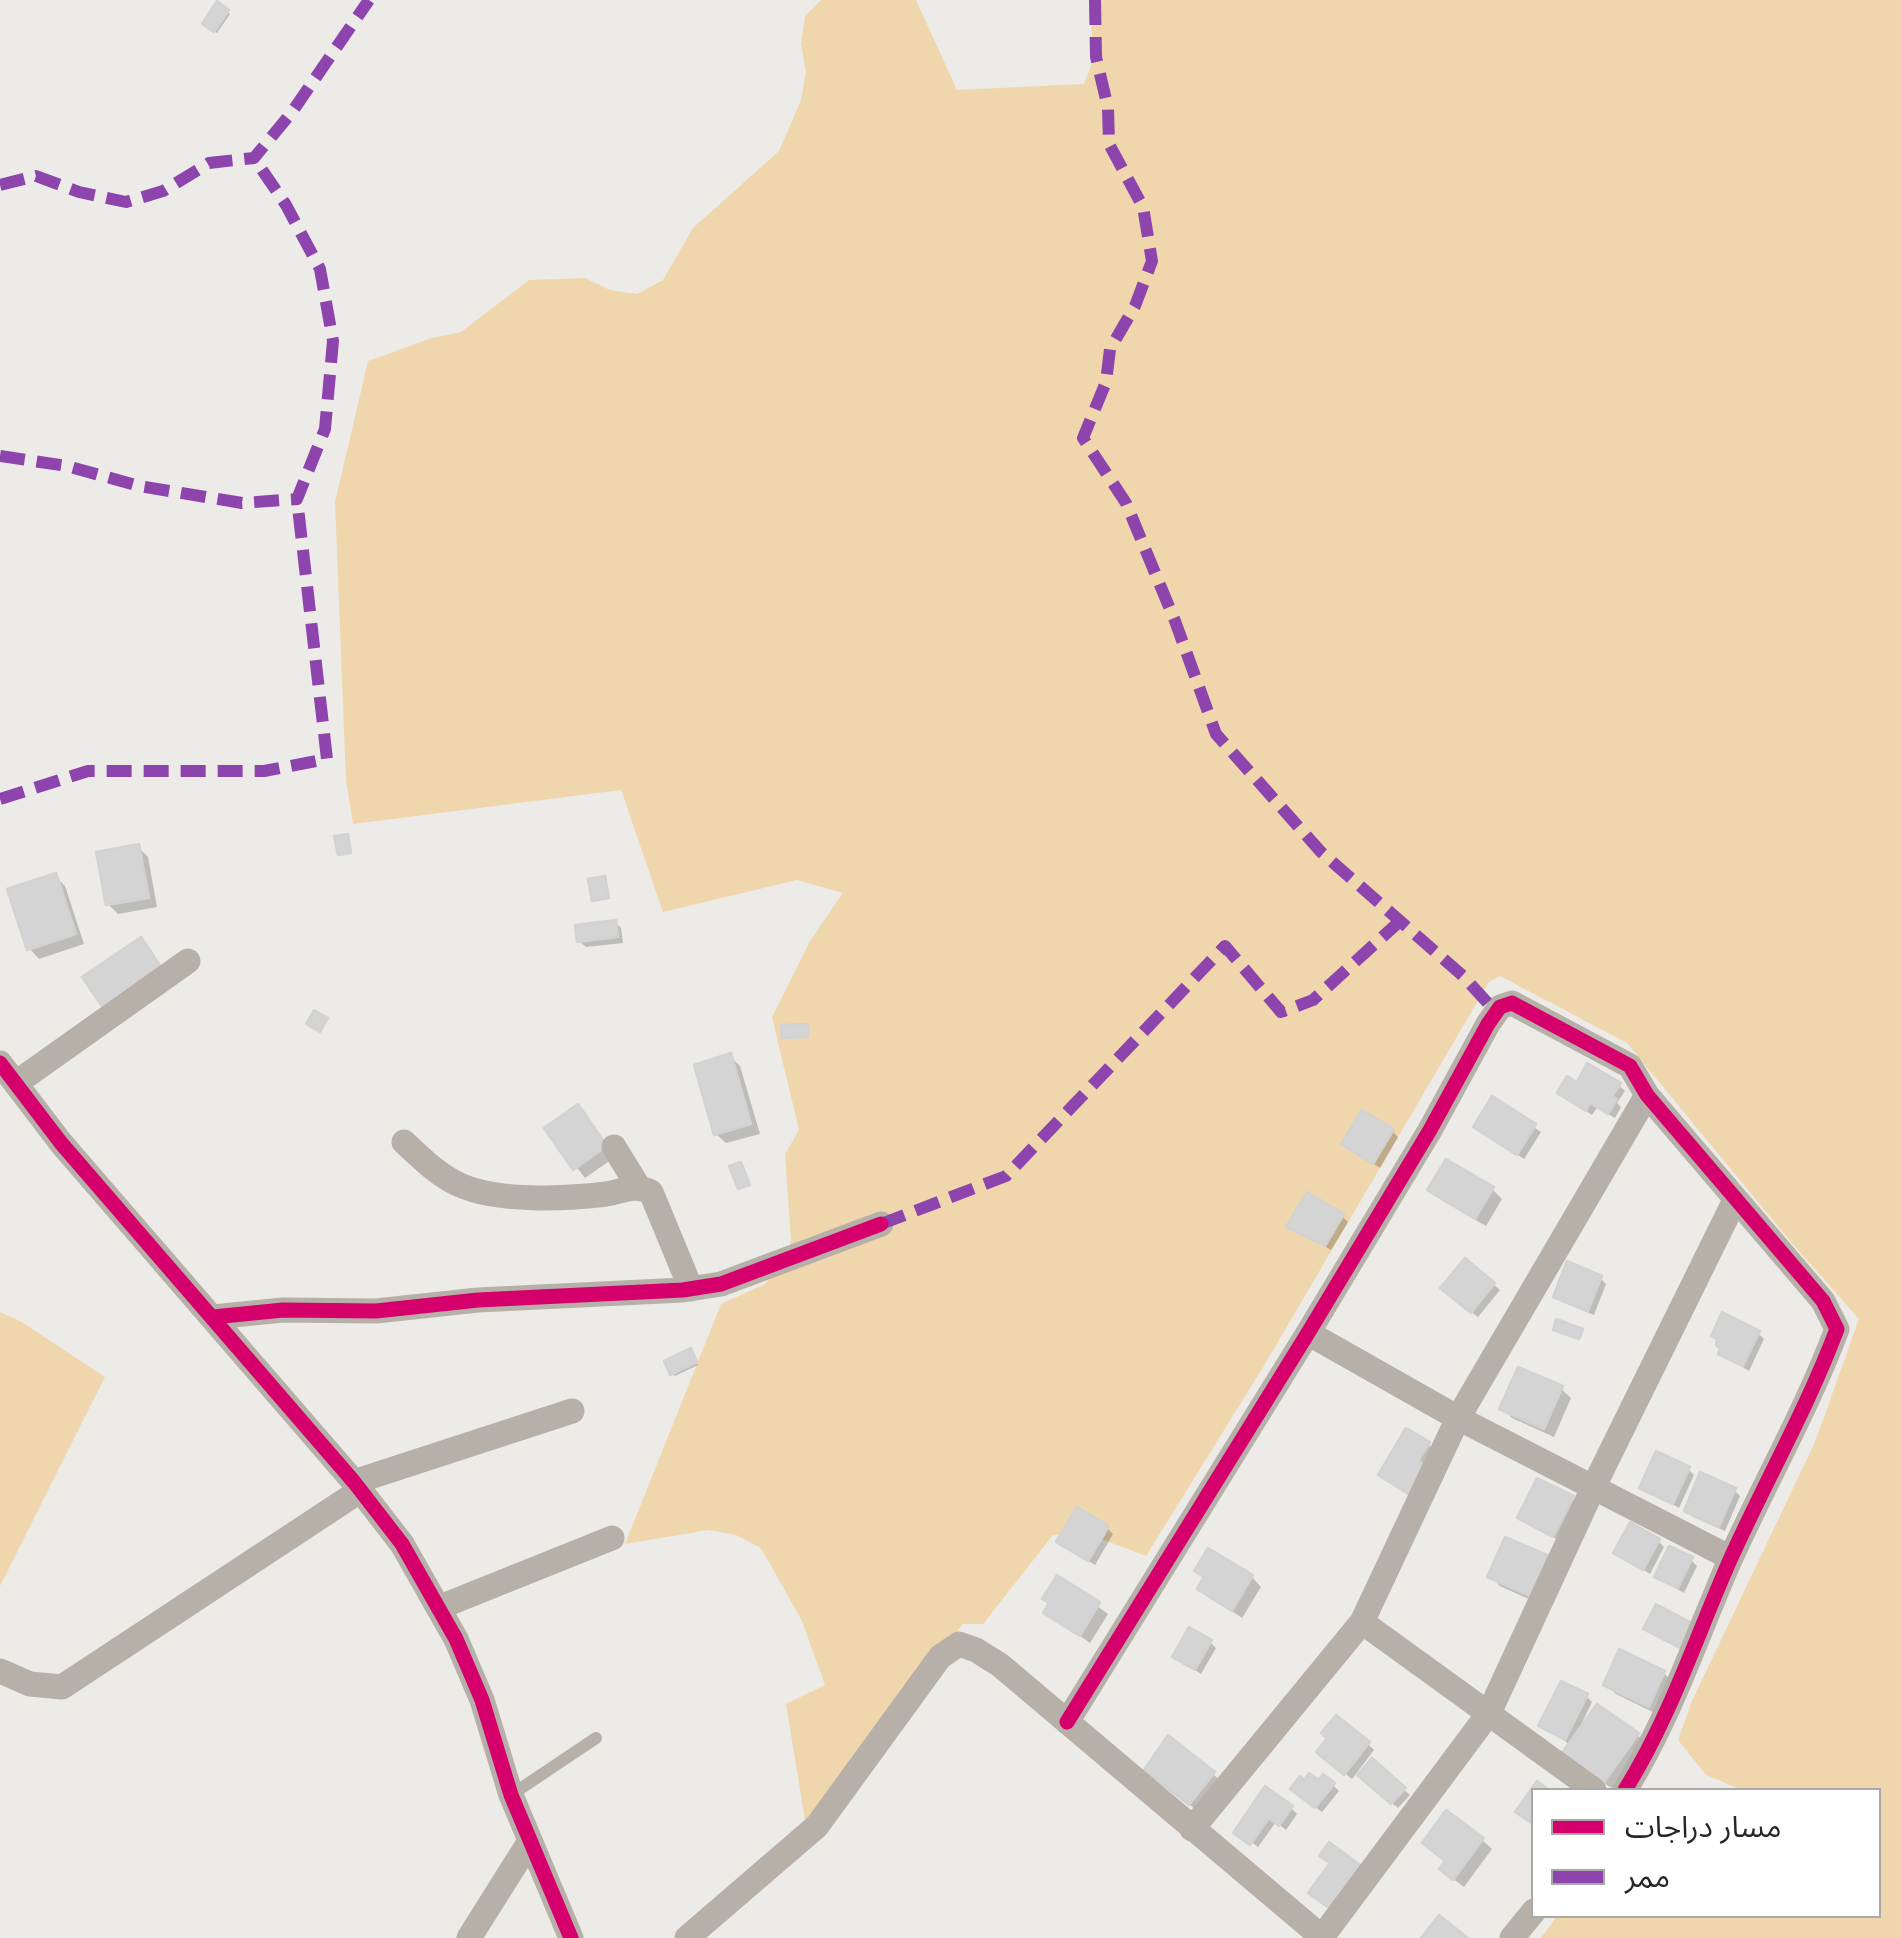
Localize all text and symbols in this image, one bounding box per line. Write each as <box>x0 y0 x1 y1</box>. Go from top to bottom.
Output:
legend <box>1531 1788 1881 1918</box>
text: مسار دراجات <box>1625 1809 1782 1844</box>
text: ممر <box>1625 1859 1670 1894</box>

